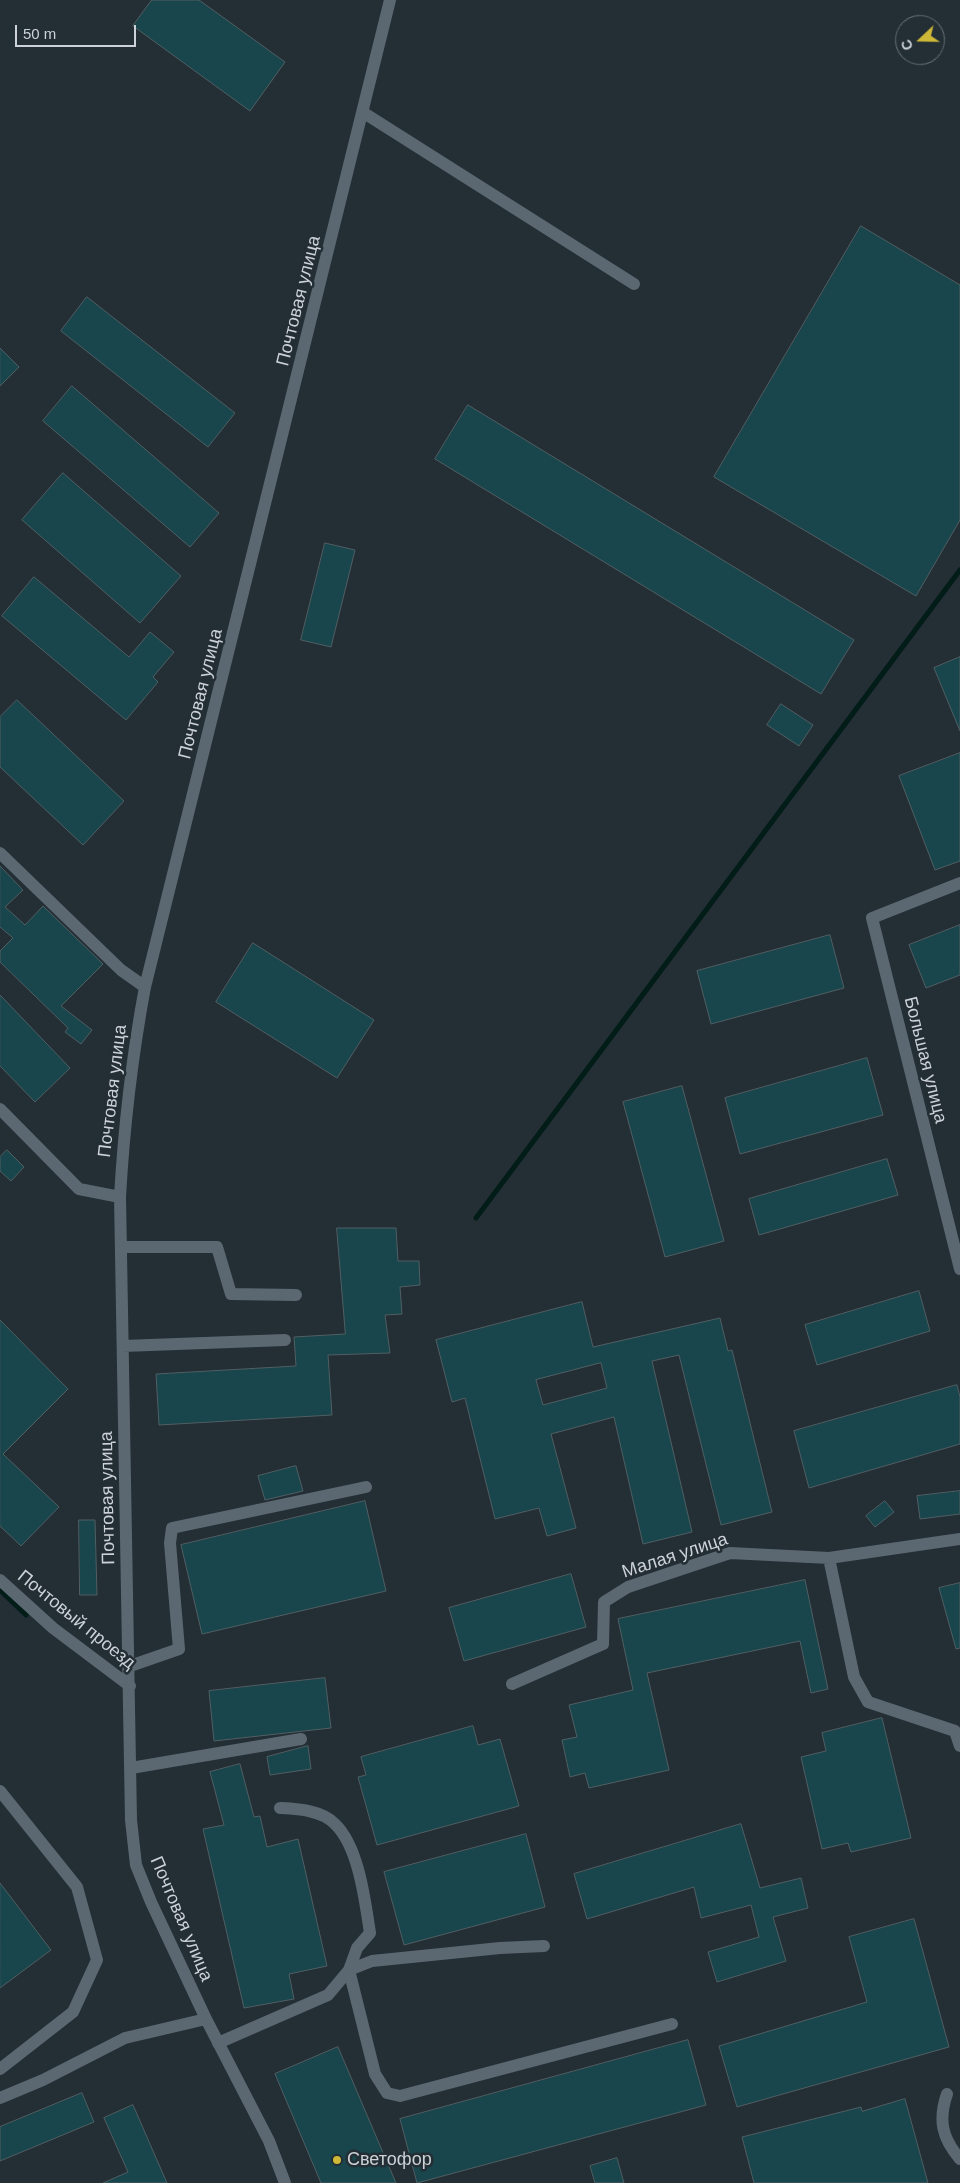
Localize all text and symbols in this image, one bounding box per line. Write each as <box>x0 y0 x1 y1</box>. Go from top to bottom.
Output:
scale bar <box>18 15 139 47</box>
north arrow <box>895 15 945 65</box>
text: 50 m <box>23 25 56 42</box>
text: С <box>898 37 916 53</box>
street label: Почтовая улица <box>272 234 326 368</box>
street label: Почтовая улица <box>174 627 228 761</box>
street label: Большая улица <box>899 994 951 1126</box>
street label: Почтовая улица <box>94 1023 132 1159</box>
street label: Почтовая улица <box>96 1431 120 1565</box>
street label: Малая улица <box>619 1529 731 1583</box>
street label: Почтовый проезд <box>13 1566 139 1674</box>
street label: Почтовая улица <box>145 1853 217 1985</box>
place label: Светофор <box>347 2149 432 2171</box>
marker: Светофор <box>331 2154 343 2166</box>

